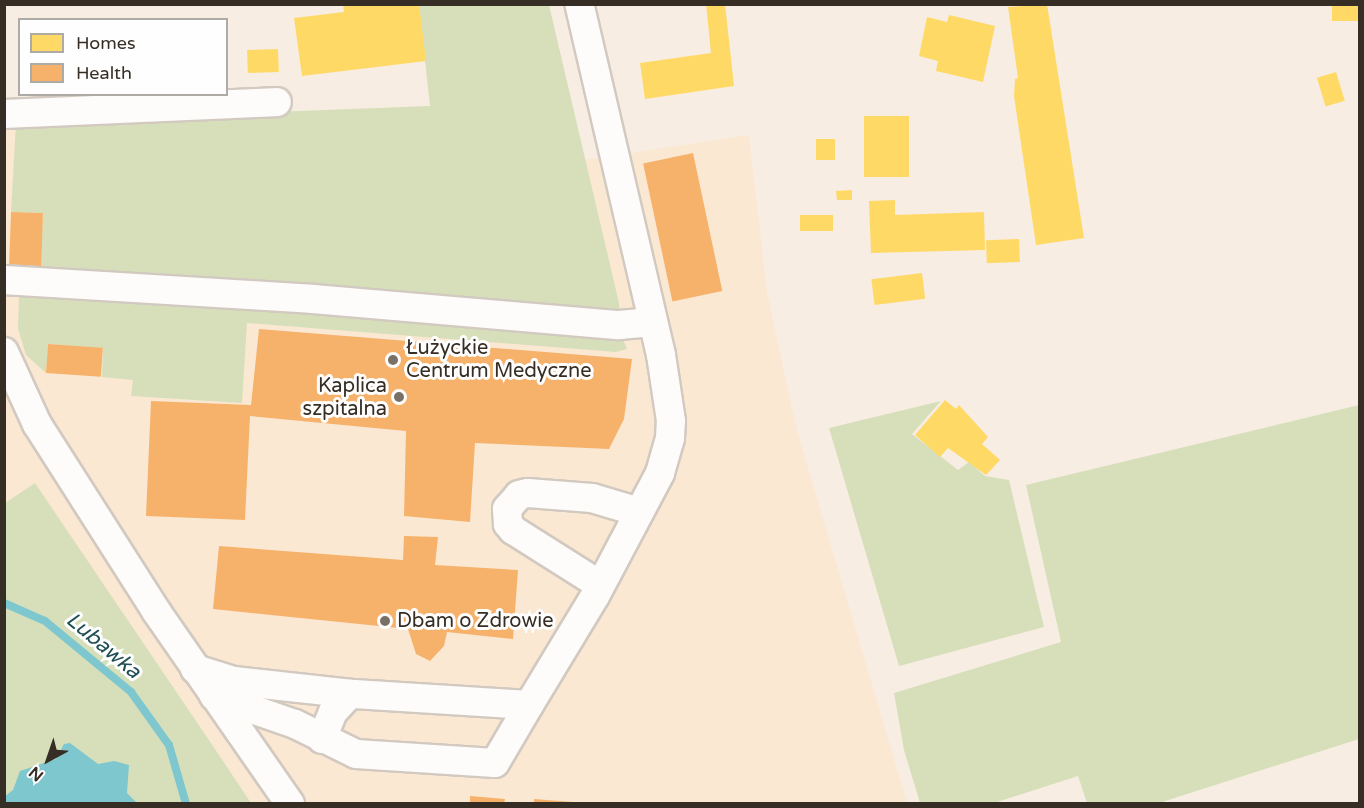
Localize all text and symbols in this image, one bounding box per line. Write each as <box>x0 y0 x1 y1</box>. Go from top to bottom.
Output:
legend <box>18 18 228 96</box>
text: Homes <box>76 32 136 54</box>
text: Health <box>76 62 132 84</box>
place label: Łużyckie Centrum Medyczne <box>406 336 592 383</box>
marker: Łużyckie Centrum Medyczne <box>384 351 402 369</box>
place label: Kaplica szpitalna <box>303 374 387 421</box>
marker: Kaplica szpitalna <box>392 390 406 404</box>
water label: Lubawka <box>61 608 145 684</box>
place label: Dbam o Zdrowie <box>397 609 554 633</box>
marker: Dbam o Zdrowie <box>378 614 392 628</box>
north arrow <box>18 730 78 790</box>
text: N <box>25 762 48 786</box>

